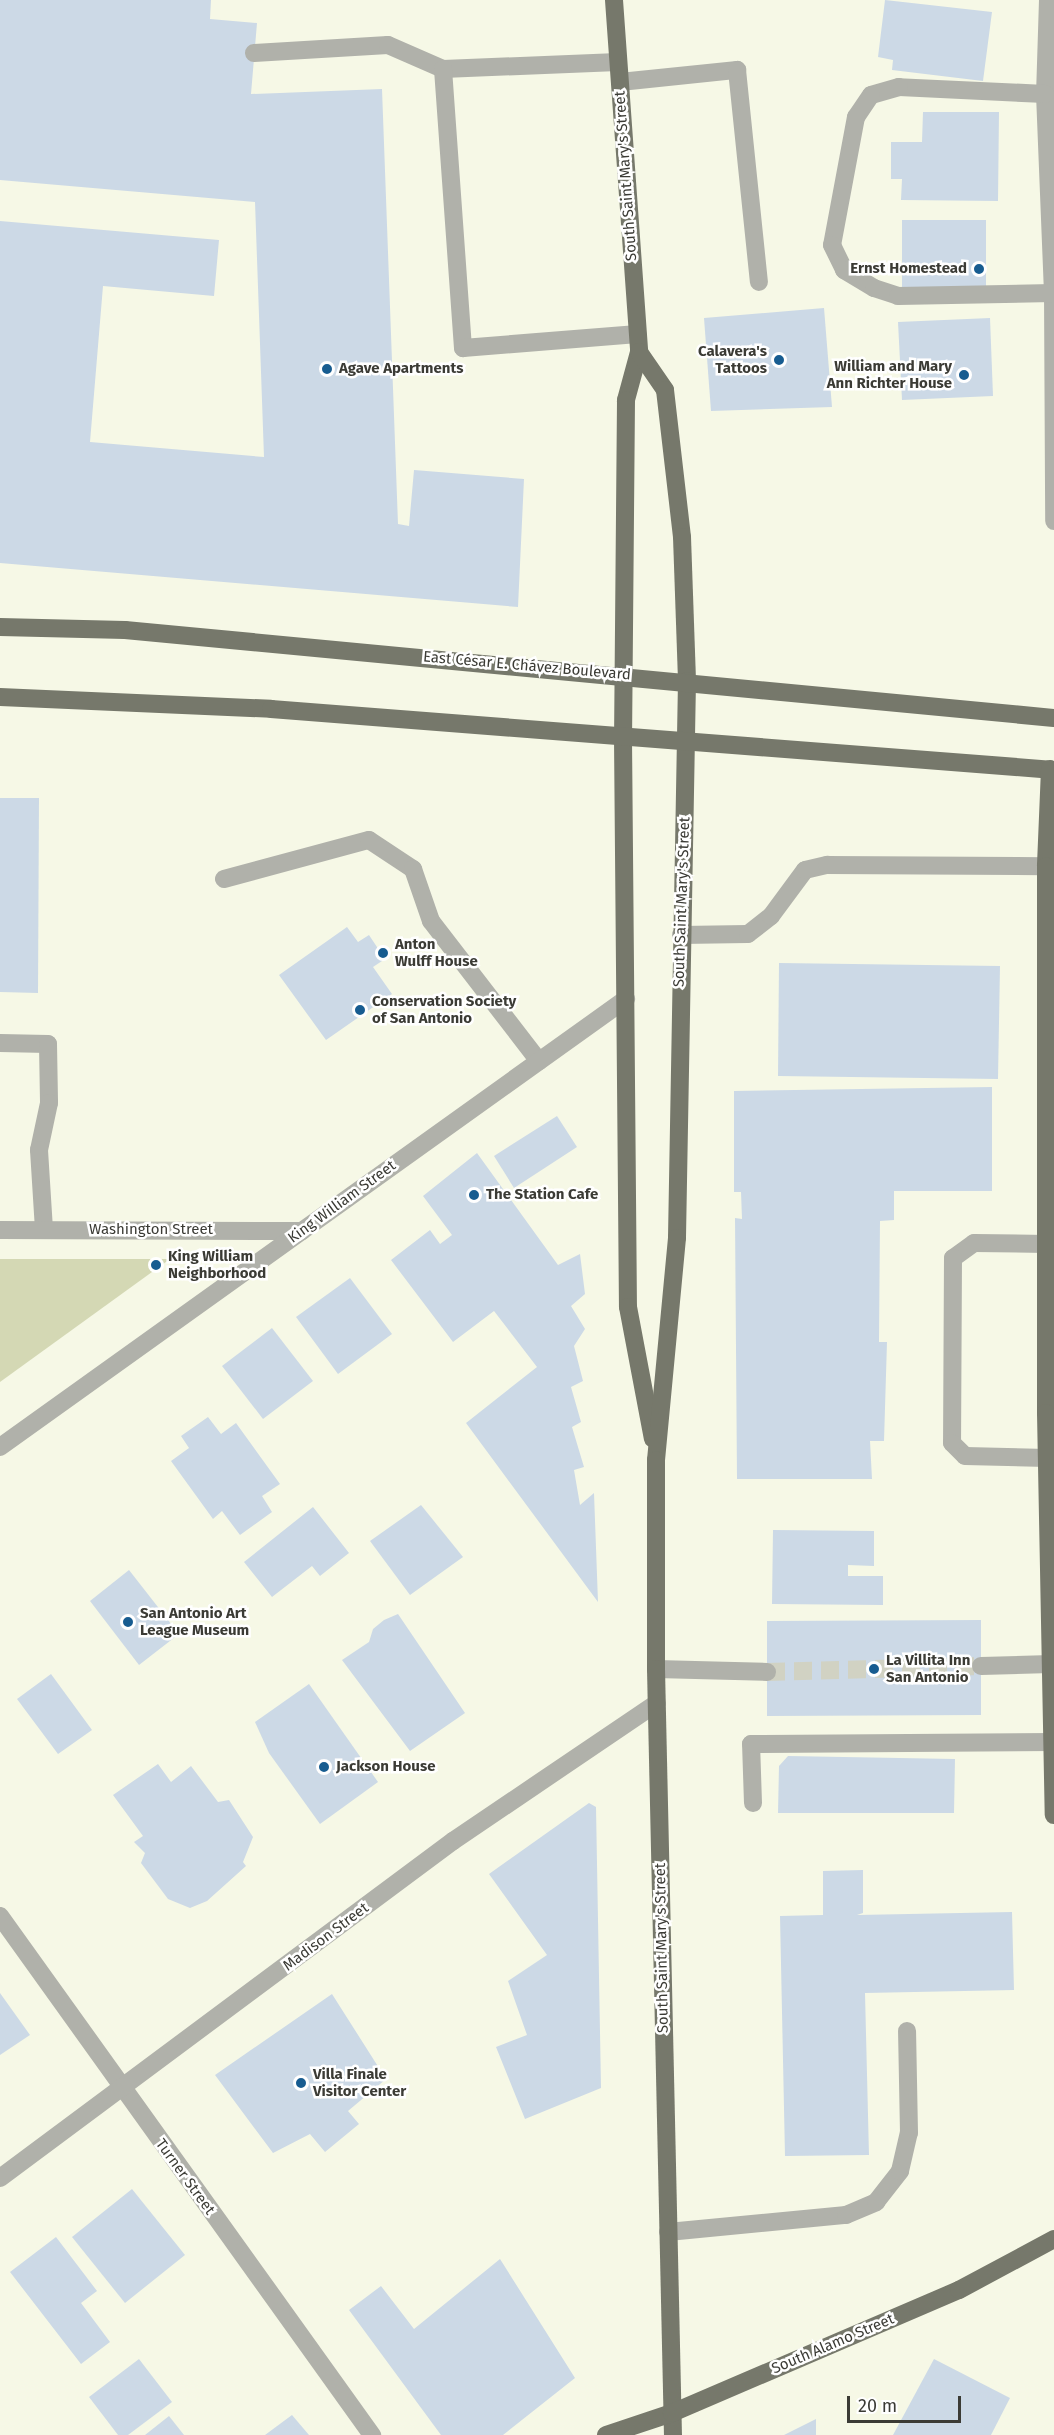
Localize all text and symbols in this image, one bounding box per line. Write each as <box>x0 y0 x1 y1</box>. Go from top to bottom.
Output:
street label: South Saint Mary's Street <box>611 90 641 262</box>
place label: Ernst Homestead <box>850 260 967 278</box>
marker: Ernst Homestead <box>972 262 986 276</box>
place label: Calavera's Tattoos <box>698 342 767 377</box>
marker: Calavera's Tattoos <box>772 353 786 367</box>
place label: William and Mary Ann Richter House <box>827 357 952 392</box>
place label: Agave Apartments <box>339 360 463 378</box>
marker: Agave Apartments <box>320 362 334 376</box>
marker: William and Mary Ann Richter House <box>957 368 971 382</box>
street label: East César E. Chávez Boulevard <box>422 648 632 684</box>
street label: South Saint Mary's Street <box>670 817 694 987</box>
place label: Anton Wulff House <box>395 935 478 970</box>
marker: Anton Wulff House <box>376 946 390 960</box>
place label: Conservation Society of San Antonio <box>372 992 516 1027</box>
marker: Conservation Society of San Antonio <box>353 1003 367 1017</box>
street label: King William Street <box>285 1157 399 1247</box>
place label: The Station Cafe <box>486 1186 598 1204</box>
marker: The Station Cafe <box>467 1188 481 1202</box>
street label: Washington Street <box>89 1221 213 1239</box>
place label: King William Neighborhood <box>168 1247 266 1282</box>
marker: King William Neighborhood <box>149 1258 163 1272</box>
place label: San Antonio Art League Museum <box>140 1604 249 1639</box>
marker: San Antonio Art League Museum <box>121 1615 135 1629</box>
place label: La Villita Inn San Antonio <box>886 1651 970 1686</box>
marker: La Villita Inn San Antonio <box>867 1662 881 1676</box>
place label: Jackson House <box>336 1758 435 1776</box>
marker: Jackson House <box>317 1760 331 1774</box>
street label: South Saint Mary's Street <box>652 1863 672 2033</box>
street label: Madison Street <box>280 1899 372 1975</box>
place label: Villa Finale Visitor Center <box>313 2065 406 2100</box>
marker: Villa Finale Visitor Center <box>294 2076 308 2090</box>
street label: Turner Street <box>152 2136 218 2218</box>
street label: South Alamo Street <box>769 2310 897 2378</box>
scale bar <box>850 2384 964 2422</box>
text: 20 m <box>858 2395 897 2417</box>

